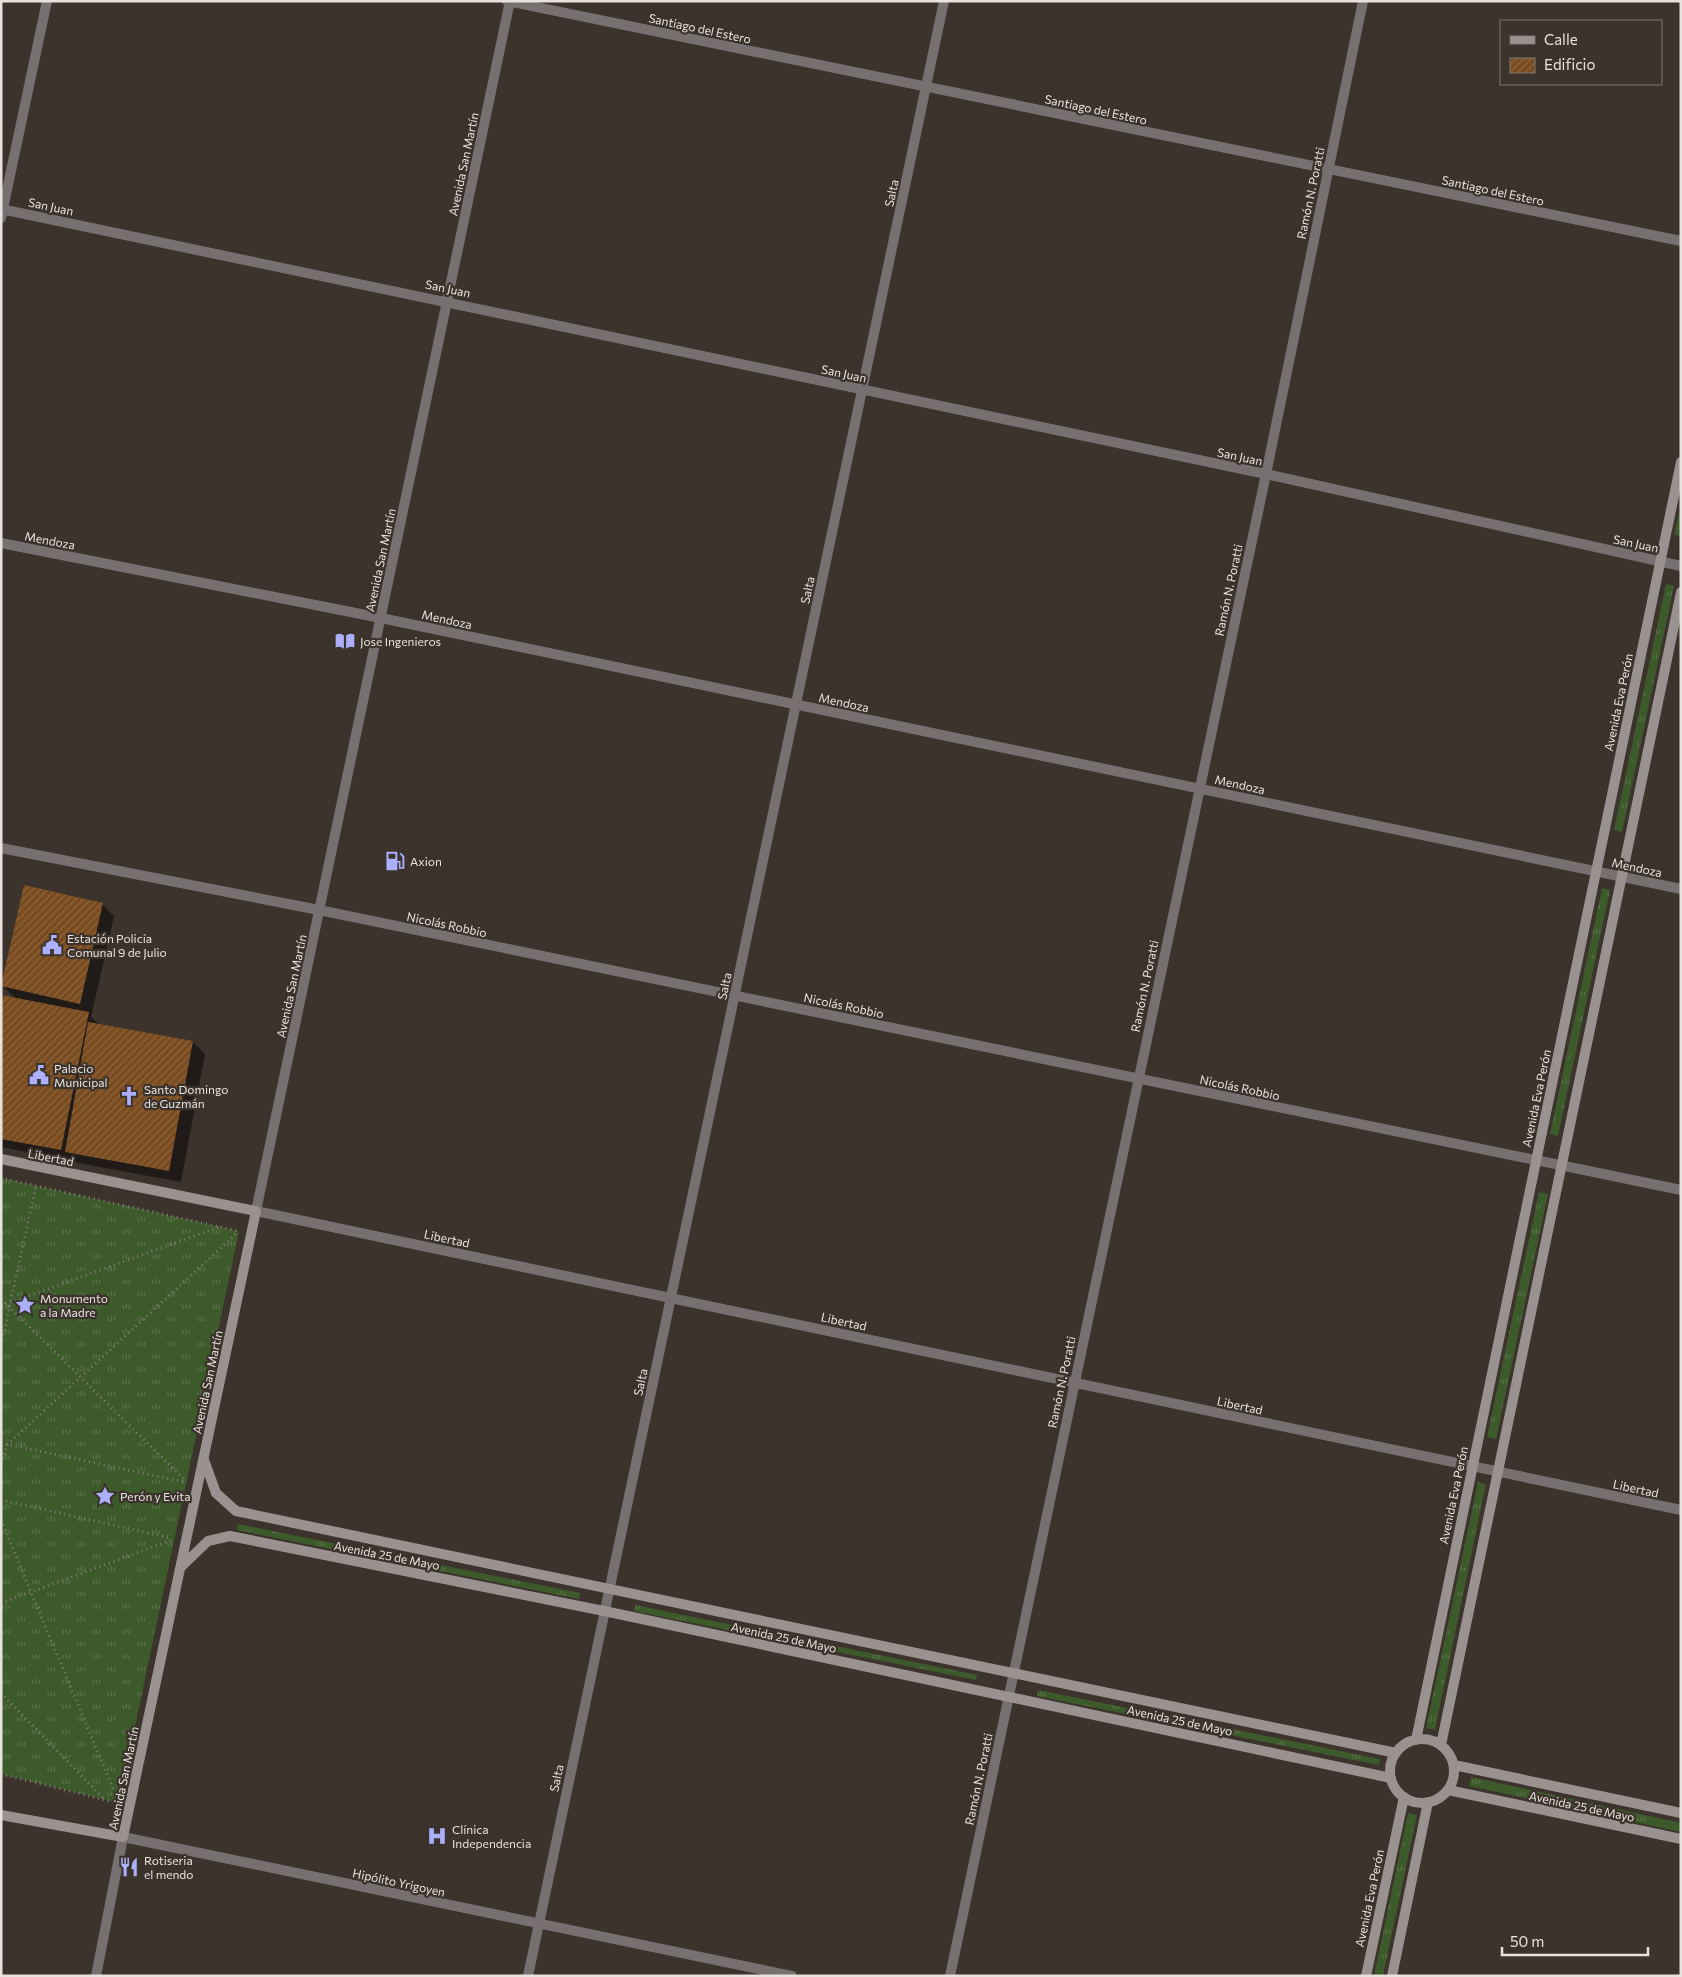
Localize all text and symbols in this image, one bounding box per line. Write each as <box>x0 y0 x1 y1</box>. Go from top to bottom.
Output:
street label: Santiago del Estero <box>647 10 753 46</box>
legend <box>1500 20 1662 85</box>
text: Calle <box>1544 30 1578 48</box>
text: Edificio <box>1544 55 1595 73</box>
street label: Santiago del Estero <box>1043 91 1149 127</box>
street label: Avenida San Martín <box>445 111 481 217</box>
street label: Ramón N. Poratti <box>1293 146 1327 240</box>
street label: Santiago del Estero <box>1440 172 1546 208</box>
street label: Salta <box>881 178 901 208</box>
street label: San Juan <box>27 194 75 219</box>
street label: San Juan <box>424 276 472 301</box>
street label: San Juan <box>820 361 868 386</box>
street label: San Juan <box>1216 444 1264 469</box>
street label: Avenida San Martín <box>362 507 398 613</box>
street label: Mendoza <box>24 528 76 552</box>
street label: San Juan <box>1612 531 1660 556</box>
street label: Ramón N. Poratti <box>1211 543 1245 637</box>
street label: Salta <box>797 575 817 605</box>
street label: Mendoza <box>421 607 473 631</box>
library icon: Jose Ingenieros <box>334 630 356 652</box>
place label: Jose Ingenieros <box>360 634 441 649</box>
street label: Avenida Eva Perón <box>1601 652 1635 752</box>
street label: Mendoza <box>818 690 870 714</box>
street label: Mendoza <box>1214 772 1266 796</box>
fuel station icon: Axion <box>384 850 406 872</box>
place label: Axion <box>410 854 442 868</box>
street label: Mendoza <box>1611 855 1663 879</box>
street label: Nicolás Robbio <box>406 909 488 939</box>
place label: Estación Policía Comunal 9 de Julio <box>67 931 167 960</box>
street label: Avenida San Martín <box>273 933 309 1039</box>
public building icon: Estación Policía Comunal 9 de Julio <box>41 934 63 956</box>
street label: Ramón N. Poratti <box>1127 939 1161 1033</box>
street label: Salta <box>714 971 734 1001</box>
street label: Nicolás Robbio <box>803 990 885 1020</box>
street label: Avenida Eva Perón <box>1519 1048 1553 1148</box>
place label: Palacio Municipal <box>54 1061 108 1089</box>
public building icon: Palacio Municipal <box>28 1064 50 1086</box>
street label: Nicolás Robbio <box>1199 1072 1281 1102</box>
place label: Santo Domingo de Guzmán <box>144 1082 228 1110</box>
church icon: Santo Domingo de Guzmán <box>118 1085 140 1107</box>
street label: Libertad <box>27 1146 75 1168</box>
street label: Libertad <box>423 1226 471 1250</box>
place label: Monumento a la Madre <box>40 1291 108 1319</box>
place icon: Monumento a la Madre <box>14 1294 36 1316</box>
street label: Libertad <box>820 1309 868 1333</box>
street label: Avenida San Martín <box>189 1329 225 1435</box>
street label: Ramón N. Poratti <box>1044 1335 1078 1429</box>
street label: Salta <box>630 1367 650 1397</box>
street label: Libertad <box>1216 1393 1264 1417</box>
street label: Avenida Eva Perón <box>1436 1445 1470 1545</box>
street label: Libertad <box>1612 1476 1660 1500</box>
place icon: Perón y Evita <box>94 1485 116 1507</box>
place label: Perón y Evita <box>120 1489 190 1503</box>
street label: Avenida 25 de Mayo <box>333 1538 441 1572</box>
street label: Avenida 25 de Mayo <box>730 1619 838 1655</box>
street label: Avenida 25 de Mayo <box>1126 1702 1234 1738</box>
street label: Avenida San Martín <box>105 1725 141 1831</box>
street label: Ramón N. Poratti <box>961 1732 995 1826</box>
street label: Salta <box>546 1763 566 1793</box>
street label: Avenida 25 de Mayo <box>1528 1788 1636 1824</box>
place label: Clínica Independencia <box>452 1822 531 1850</box>
hospital icon: Clínica Independencia <box>426 1825 448 1847</box>
street label: Avenida Eva Perón <box>1352 1848 1386 1948</box>
place label: Rotiseria el mendo <box>144 1853 193 1881</box>
restaurant icon: Rotiseria el mendo <box>118 1856 140 1878</box>
street label: Hipólito Yrigoyen <box>351 1865 447 1899</box>
scale bar <box>1502 1924 1648 1956</box>
text: 50 m <box>1510 1932 1544 1950</box>

